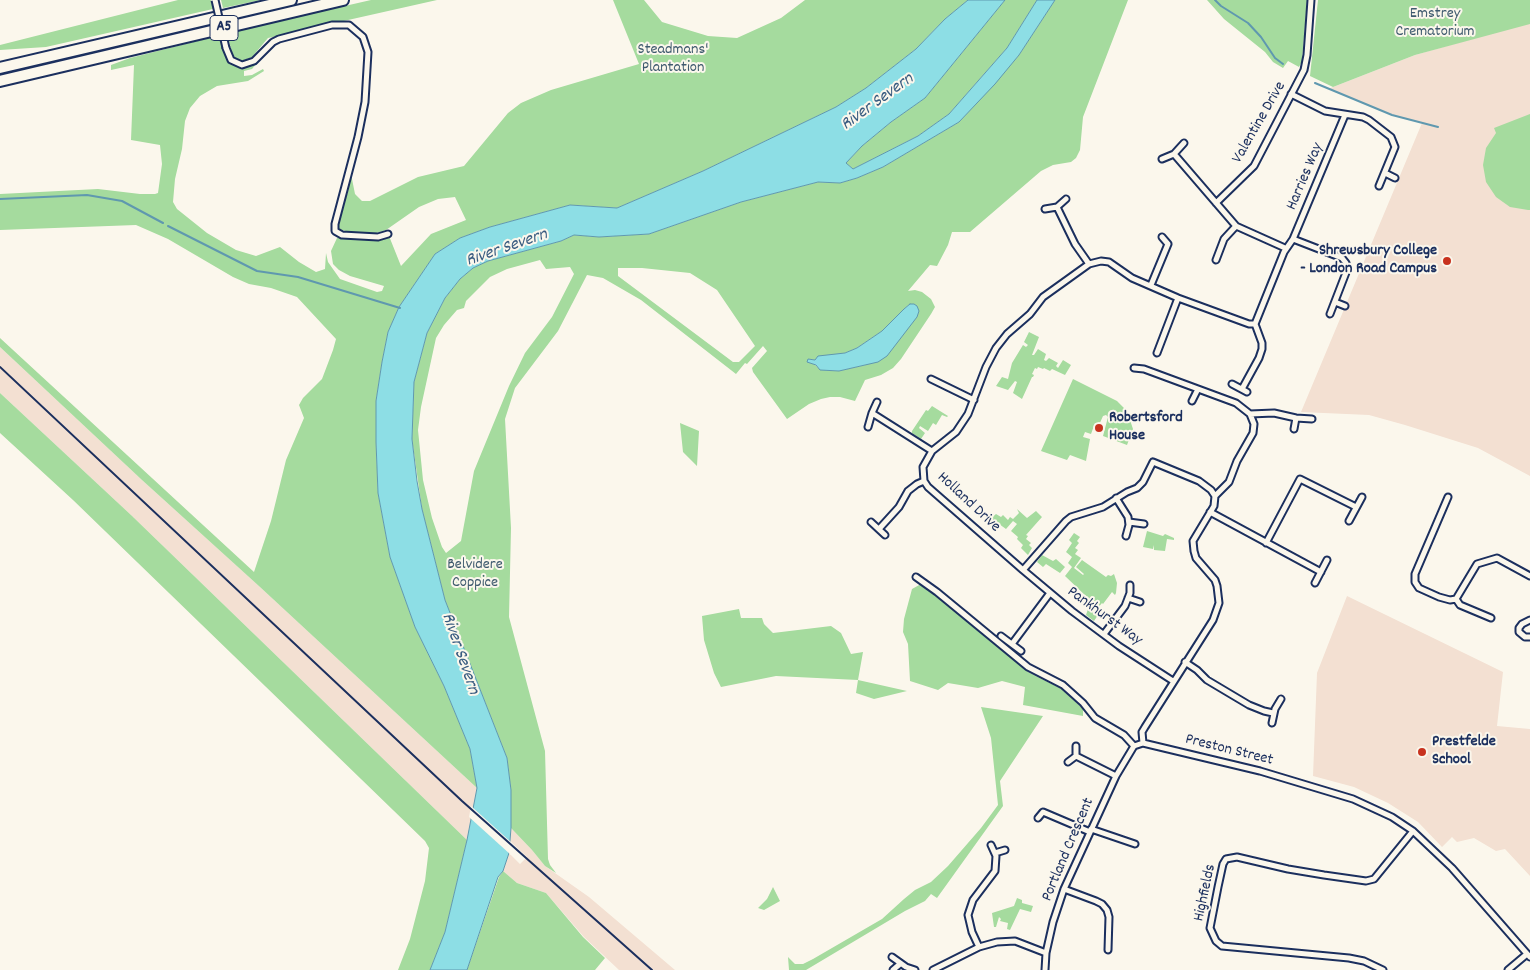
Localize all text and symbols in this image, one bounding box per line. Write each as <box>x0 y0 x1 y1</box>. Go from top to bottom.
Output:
park label: Emstrey Crematorium <box>1395 5 1475 43</box>
road number: A5 <box>210 15 238 40</box>
park label: Steadmans' Plantation <box>638 41 708 79</box>
water label: River Severn <box>837 69 919 137</box>
street label: Valentine Drive <box>1229 79 1291 167</box>
street label: Harries Way <box>1283 141 1329 213</box>
water label: River Severn <box>464 225 550 273</box>
place label: Shrewsbury College - London Road Campus <box>1300 242 1437 280</box>
marker: Shrewsbury College - London Road Campus <box>1441 255 1453 267</box>
place label: Robertsford House <box>1109 409 1183 447</box>
marker: Robertsford House <box>1093 422 1105 434</box>
street label: Holland Drive <box>932 469 1004 537</box>
park label: Belvidere Coppice <box>447 556 503 594</box>
street label: Pankhurst Way <box>1063 583 1145 651</box>
water label: River Severn <box>435 611 483 697</box>
street label: Preston Street <box>1183 731 1275 771</box>
place label: Prestfelde School <box>1432 733 1496 771</box>
marker: Prestfelde School <box>1416 746 1428 758</box>
street label: Portland Crescent <box>1039 795 1099 905</box>
street label: Highfields <box>1191 863 1221 923</box>

